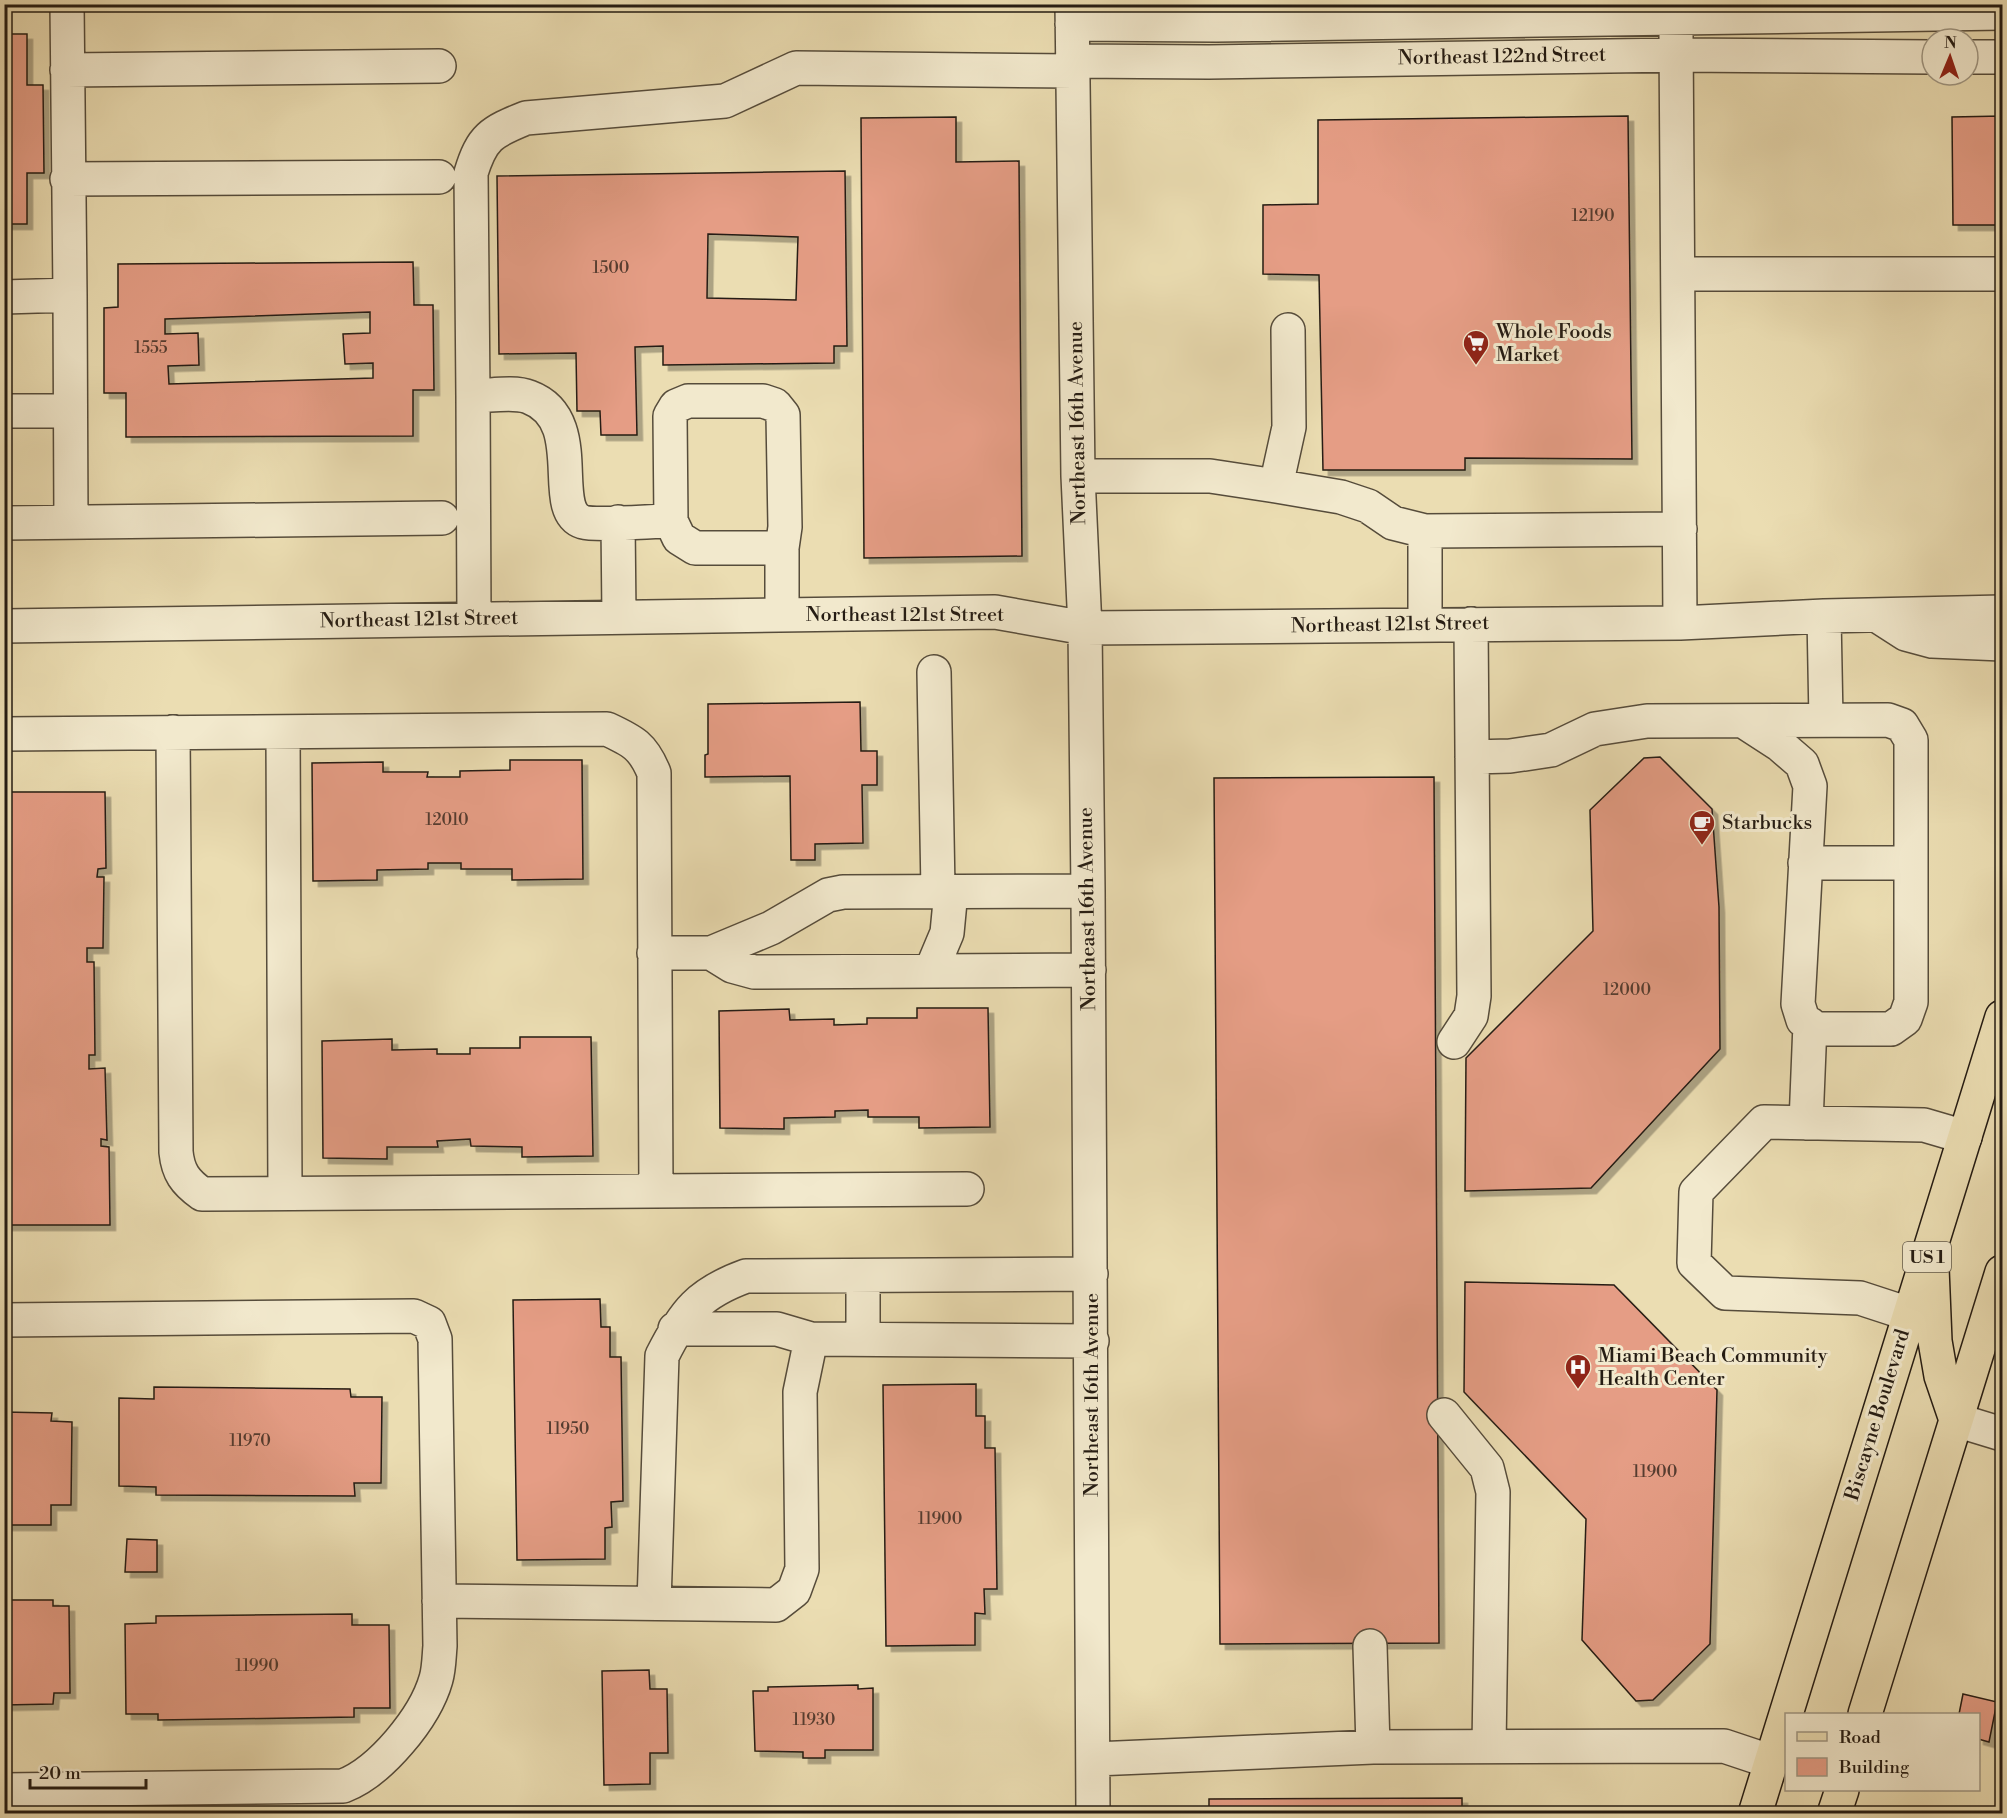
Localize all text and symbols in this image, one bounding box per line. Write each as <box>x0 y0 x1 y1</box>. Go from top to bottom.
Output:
north arrow <box>1920 27 1980 87</box>
text: N <box>1944 33 1958 53</box>
street label: Northeast 122nd Street <box>1398 43 1606 71</box>
house number: 12190 <box>1571 206 1615 226</box>
house number: 1500 <box>593 258 629 278</box>
place label: Whole Foods Market <box>1495 320 1612 368</box>
street label: Northeast 16th Avenue <box>1064 321 1092 525</box>
supermarket icon: Whole Foods Market <box>1461 328 1491 366</box>
house number: 1555 <box>134 338 168 358</box>
street label: Northeast 121st Street <box>806 603 1004 628</box>
street label: Northeast 121st Street <box>320 606 518 634</box>
street label: Northeast 121st Street <box>1291 611 1489 639</box>
street label: Northeast 16th Avenue <box>1074 807 1102 1011</box>
cafe icon: Starbucks <box>1687 808 1717 846</box>
house number: 12010 <box>425 810 469 830</box>
place label: Starbucks <box>1722 811 1812 836</box>
house number: 12000 <box>1603 980 1651 1000</box>
road number: US 1 <box>1903 1242 1951 1272</box>
street label: Northeast 16th Avenue <box>1080 1293 1105 1497</box>
street label: Biscayne Boulevard <box>1840 1326 1916 1505</box>
place label: Miami Beach Community Health Center <box>1598 1344 1828 1392</box>
hospital icon: Miami Beach Community Health Center <box>1563 1352 1593 1390</box>
house number: 11950 <box>547 1419 589 1439</box>
house number: 11970 <box>229 1431 271 1451</box>
house number: 11900 <box>1633 1462 1677 1482</box>
house number: 11900 <box>918 1509 962 1529</box>
house number: 11990 <box>235 1656 279 1676</box>
house number: 11930 <box>793 1710 835 1730</box>
legend <box>1785 1713 1980 1791</box>
text: Road <box>1839 1726 1882 1749</box>
scale bar <box>30 1752 146 1790</box>
text: Building <box>1838 1756 1910 1779</box>
text: 20 m <box>39 1762 81 1785</box>

